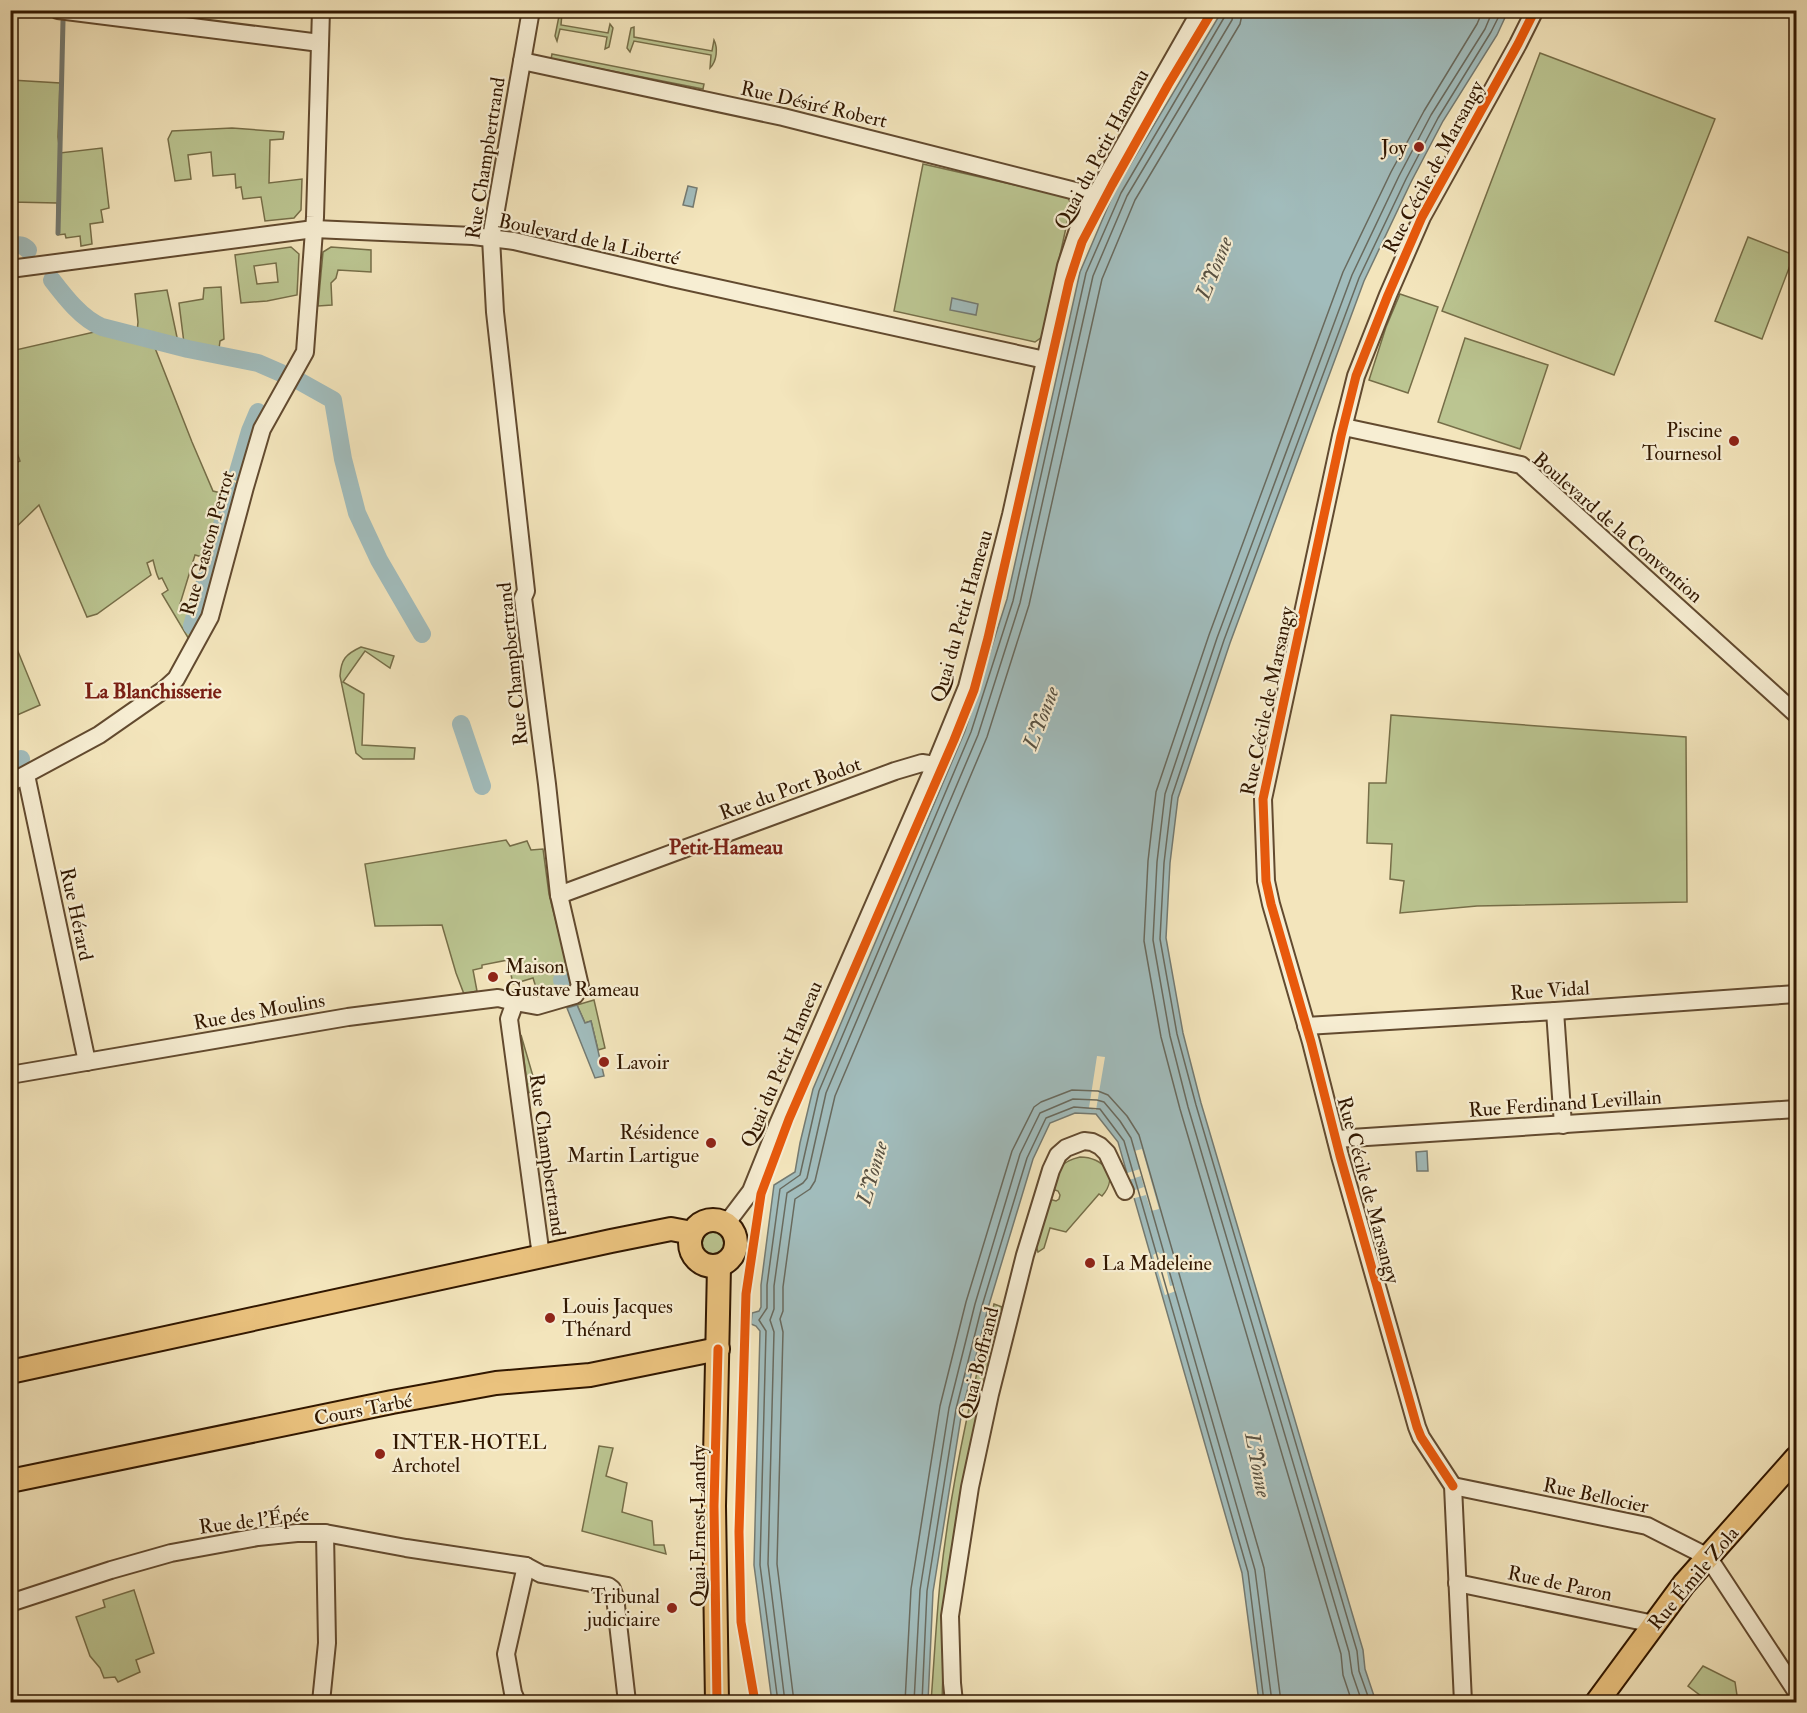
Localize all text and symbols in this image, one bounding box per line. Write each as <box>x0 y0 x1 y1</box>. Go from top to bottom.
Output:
street label: Quai du Petit Hameau <box>1049 65 1154 234</box>
street label: Rue Champbertrand <box>460 75 512 241</box>
street label: Rue Désiré Robert <box>738 75 890 134</box>
street label: Rue Cécile de Marsangy <box>1377 75 1490 258</box>
place label: Joy <box>1380 135 1408 160</box>
marker: Joy <box>1412 140 1426 154</box>
street label: Boulevard de la Liberté <box>496 208 682 271</box>
water label: L'Yonne <box>1189 232 1240 304</box>
place label: Piscine Tournesol <box>1642 418 1722 466</box>
marker: Piscine Tournesol <box>1727 434 1741 448</box>
street label: Boulevard de la Convention <box>1527 447 1708 608</box>
street label: Rue Gaston Perrot <box>175 467 240 619</box>
street label: Quai du Petit Hameau <box>925 527 998 705</box>
street label: Rue Champbertrand <box>491 581 534 747</box>
street label: Rue Cécile de Marsangy <box>1235 603 1300 798</box>
district label: La Blanchisserie <box>84 678 222 705</box>
water label: L'Yonne <box>1017 682 1066 754</box>
street label: Rue du Port Bodot <box>716 751 865 826</box>
district label: Petit Hameau <box>669 834 783 861</box>
street label: Rue Hérard <box>54 865 99 963</box>
place label: Maison Gustave Rameau <box>505 954 639 1002</box>
marker: Maison Gustave Rameau <box>486 970 500 984</box>
street label: Rue Vidal <box>1509 975 1591 1006</box>
street label: Quai du Petit Hameau <box>735 977 828 1151</box>
street label: Rue des Moulins <box>191 988 327 1035</box>
place label: Lavoir <box>616 1050 670 1075</box>
marker: Lavoir <box>597 1055 611 1069</box>
street label: Rue Champbertrand <box>523 1072 571 1238</box>
street label: Rue Ferdinand Levillain <box>1468 1084 1663 1123</box>
street label: Rue Cécile de Marsangy <box>1332 1094 1406 1288</box>
place label: Résidence Martin Lartigue <box>567 1120 699 1168</box>
marker: Résidence Martin Lartigue <box>704 1136 718 1150</box>
water label: L'Yonne <box>850 1137 895 1209</box>
place label: La Madeleine <box>1102 1251 1212 1276</box>
marker: La Madeleine <box>1083 1256 1097 1270</box>
place label: Louis Jacques Thénard <box>562 1294 673 1342</box>
street label: Quai Boffrand <box>952 1304 1005 1422</box>
marker: Louis Jacques Thénard <box>543 1311 557 1325</box>
street label: Cours Tarbé <box>312 1388 415 1431</box>
place label: INTER-HOTEL Archotel <box>391 1430 547 1478</box>
water label: L'Yonne <box>1238 1430 1277 1501</box>
street label: Quai Ernest Landry <box>686 1444 711 1607</box>
marker: INTER-HOTEL Archotel <box>373 1447 387 1461</box>
street label: Rue Bellocier <box>1541 1472 1652 1519</box>
street label: Rue de l'Épée <box>197 1500 311 1541</box>
street label: Rue Émile Zola <box>1642 1520 1745 1635</box>
street label: Rue de Paron <box>1505 1560 1614 1607</box>
place label: Tribunal judiciaire <box>583 1584 660 1632</box>
marker: Tribunal judiciaire <box>665 1601 679 1615</box>

